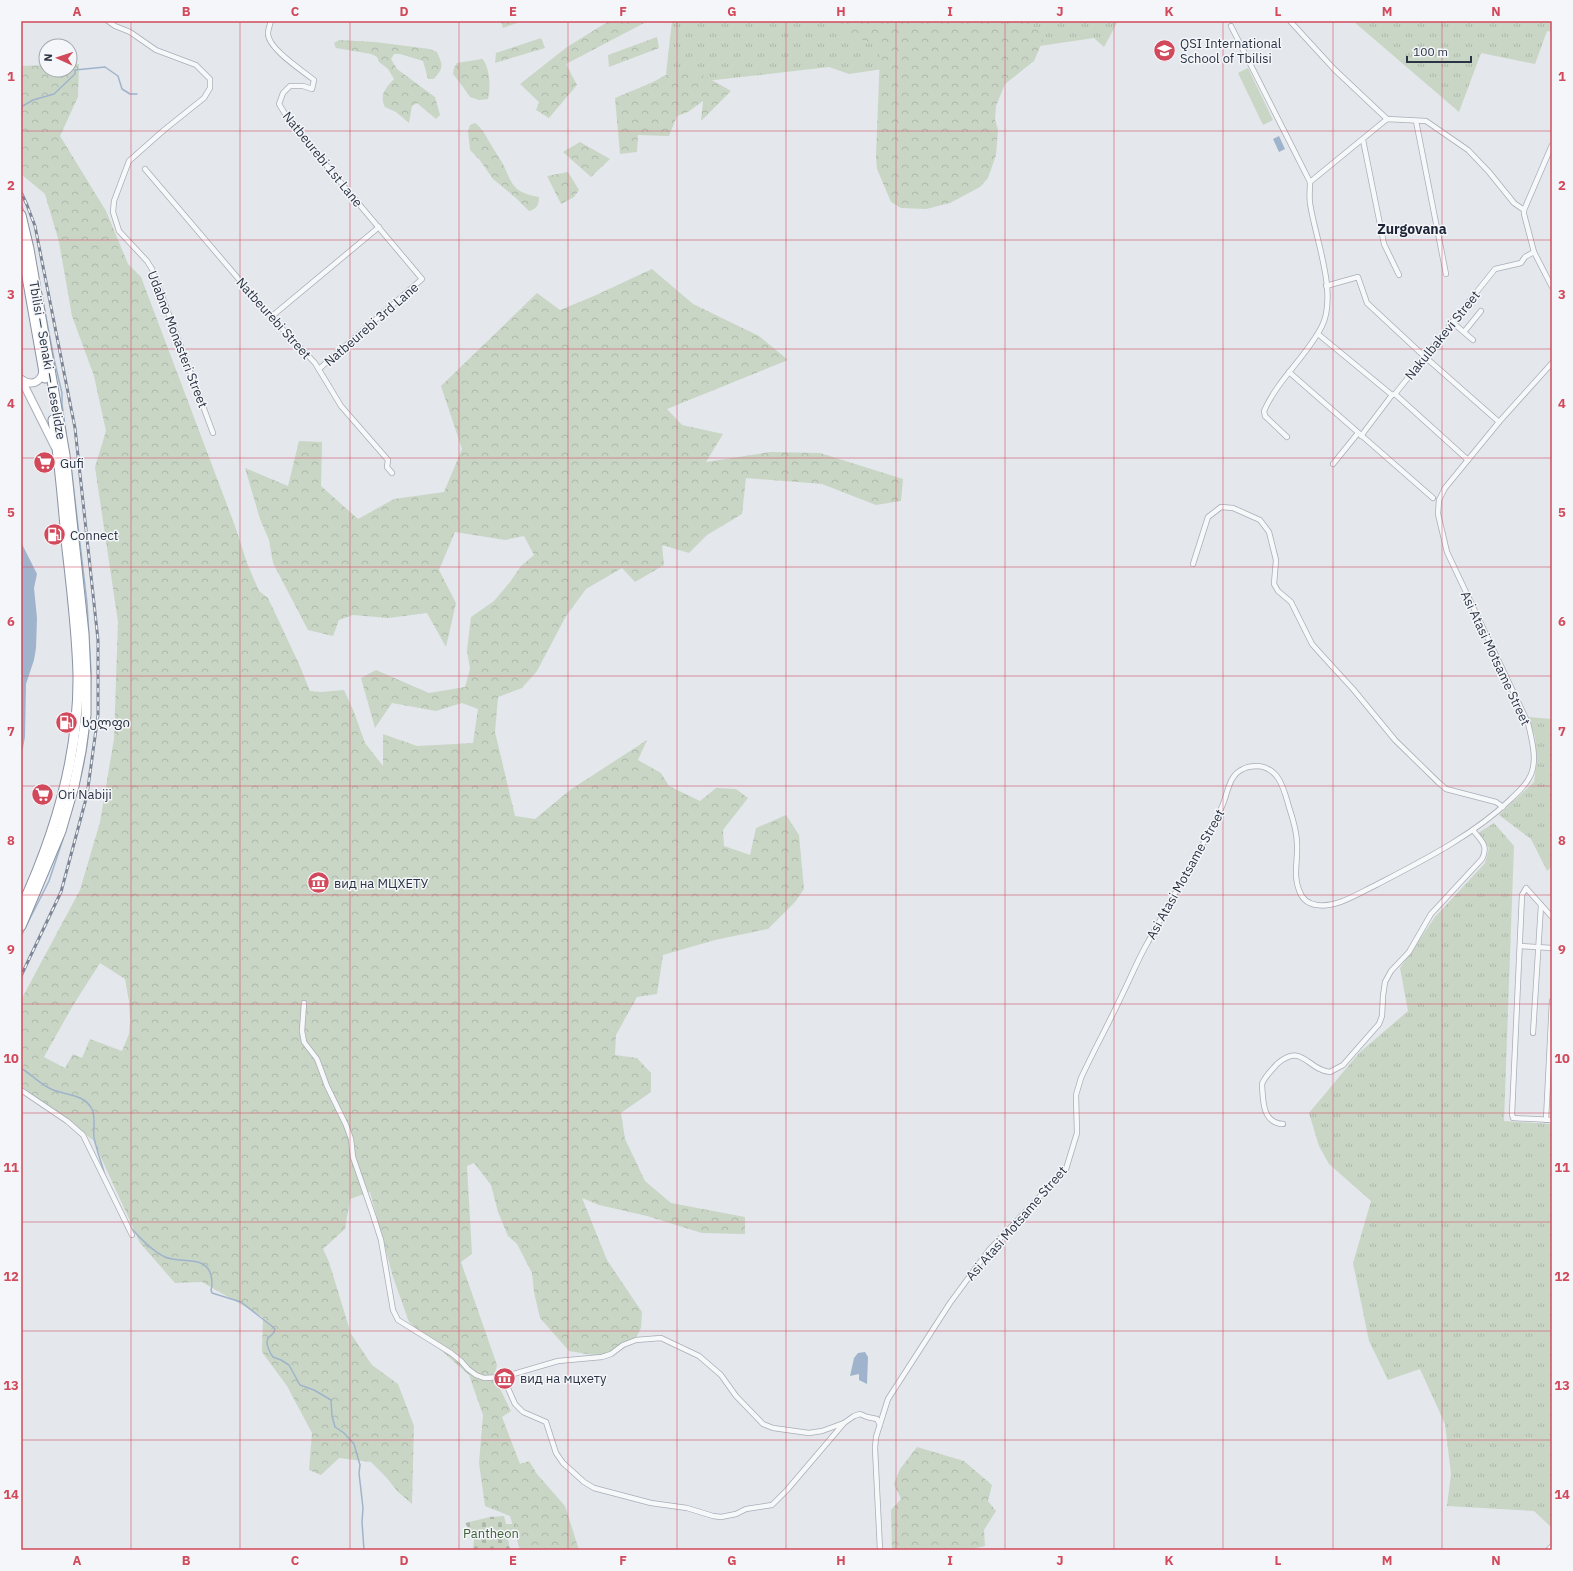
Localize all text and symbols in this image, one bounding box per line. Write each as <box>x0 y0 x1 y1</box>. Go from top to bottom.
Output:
text: A <box>73 3 82 20</box>
text: B <box>182 3 191 20</box>
text: C <box>291 3 300 20</box>
text: D <box>399 3 409 20</box>
text: E <box>509 3 517 20</box>
text: F <box>619 3 627 20</box>
text: G <box>727 3 737 20</box>
text: H <box>836 3 846 20</box>
text: I <box>947 3 953 20</box>
text: J <box>1056 3 1064 20</box>
text: K <box>1164 3 1174 20</box>
text: L <box>1275 3 1282 20</box>
text: M <box>1382 3 1392 20</box>
text: N <box>1491 3 1501 20</box>
place label: QSI International School of Tbilisi <box>1180 35 1282 67</box>
school or university icon: QSI International School of Tbilisi <box>1152 37 1178 63</box>
north arrow <box>38 38 78 78</box>
scale bar <box>1407 38 1471 64</box>
text: 100 m <box>1413 44 1448 59</box>
text: N <box>41 53 55 62</box>
text: 1 <box>7 68 15 85</box>
text: 1 <box>1558 68 1566 85</box>
street label: Natbeurebi 1st Lane <box>279 108 366 211</box>
text: 2 <box>7 177 15 194</box>
text: 2 <box>1558 177 1566 194</box>
district label: Zurgovana <box>1377 220 1447 238</box>
street label: Udabno Monasteri Street <box>144 268 212 410</box>
street label: Natbeurebi Street <box>232 274 315 363</box>
street label: Natbeurebi 3rd Lane <box>321 279 422 370</box>
street label: Tbilisi — Senaki — Leselidze <box>25 280 70 441</box>
text: 3 <box>7 286 15 303</box>
text: 3 <box>1558 286 1566 303</box>
street label: Nakulbakevi Street <box>1401 287 1484 384</box>
text: 4 <box>7 395 15 412</box>
text: 4 <box>1558 395 1566 412</box>
supermarket icon: Gufi <box>32 450 58 476</box>
place label: Gufi <box>60 455 84 472</box>
text: 5 <box>7 504 15 521</box>
text: 5 <box>1558 504 1566 521</box>
fuel station icon: Connect <box>41 522 67 548</box>
place label: Connect <box>70 527 118 544</box>
street label: Asi Atasi Motsame Street <box>1457 588 1534 728</box>
text: 6 <box>7 613 15 630</box>
text: 6 <box>1558 613 1566 630</box>
fuel station icon: სელფი <box>54 709 80 735</box>
place label: სელფი <box>82 714 130 731</box>
text: 7 <box>7 723 15 740</box>
text: 7 <box>1558 723 1566 740</box>
supermarket icon: Ori Nabiji <box>30 781 56 807</box>
place label: Ori Nabiji <box>58 786 112 803</box>
street label: Asi Atasi Motsame Street <box>1143 806 1228 942</box>
text: 8 <box>7 832 15 849</box>
text: 8 <box>1558 832 1566 849</box>
museum icon: вид на МЦХЕТУ <box>305 870 331 896</box>
place label: вид на МЦХЕТУ <box>334 875 429 892</box>
text: 9 <box>7 941 15 958</box>
text: 9 <box>1558 941 1566 958</box>
text: 10 <box>3 1050 19 1067</box>
text: 10 <box>1554 1050 1570 1067</box>
text: 11 <box>3 1159 19 1176</box>
text: 11 <box>1554 1159 1570 1176</box>
street label: Asi Atasi Motsame Street <box>962 1163 1071 1284</box>
text: 12 <box>3 1268 19 1285</box>
text: 12 <box>1554 1268 1570 1285</box>
museum icon: вид на мцхету <box>491 1365 517 1391</box>
place label: вид на мцхету <box>520 1370 607 1387</box>
text: 13 <box>3 1377 19 1394</box>
text: 13 <box>1554 1377 1570 1394</box>
text: 14 <box>3 1486 19 1503</box>
text: 14 <box>1554 1486 1570 1503</box>
park label: Pantheon <box>463 1525 519 1542</box>
text: A <box>73 1552 82 1569</box>
text: B <box>182 1552 191 1569</box>
text: C <box>291 1552 300 1569</box>
text: D <box>399 1552 409 1569</box>
text: E <box>509 1552 517 1569</box>
text: F <box>619 1552 627 1569</box>
text: G <box>727 1552 737 1569</box>
text: H <box>836 1552 846 1569</box>
text: I <box>947 1552 953 1569</box>
text: J <box>1056 1552 1064 1569</box>
text: K <box>1164 1552 1174 1569</box>
text: L <box>1275 1552 1282 1569</box>
text: M <box>1382 1552 1392 1569</box>
text: N <box>1491 1552 1501 1569</box>

